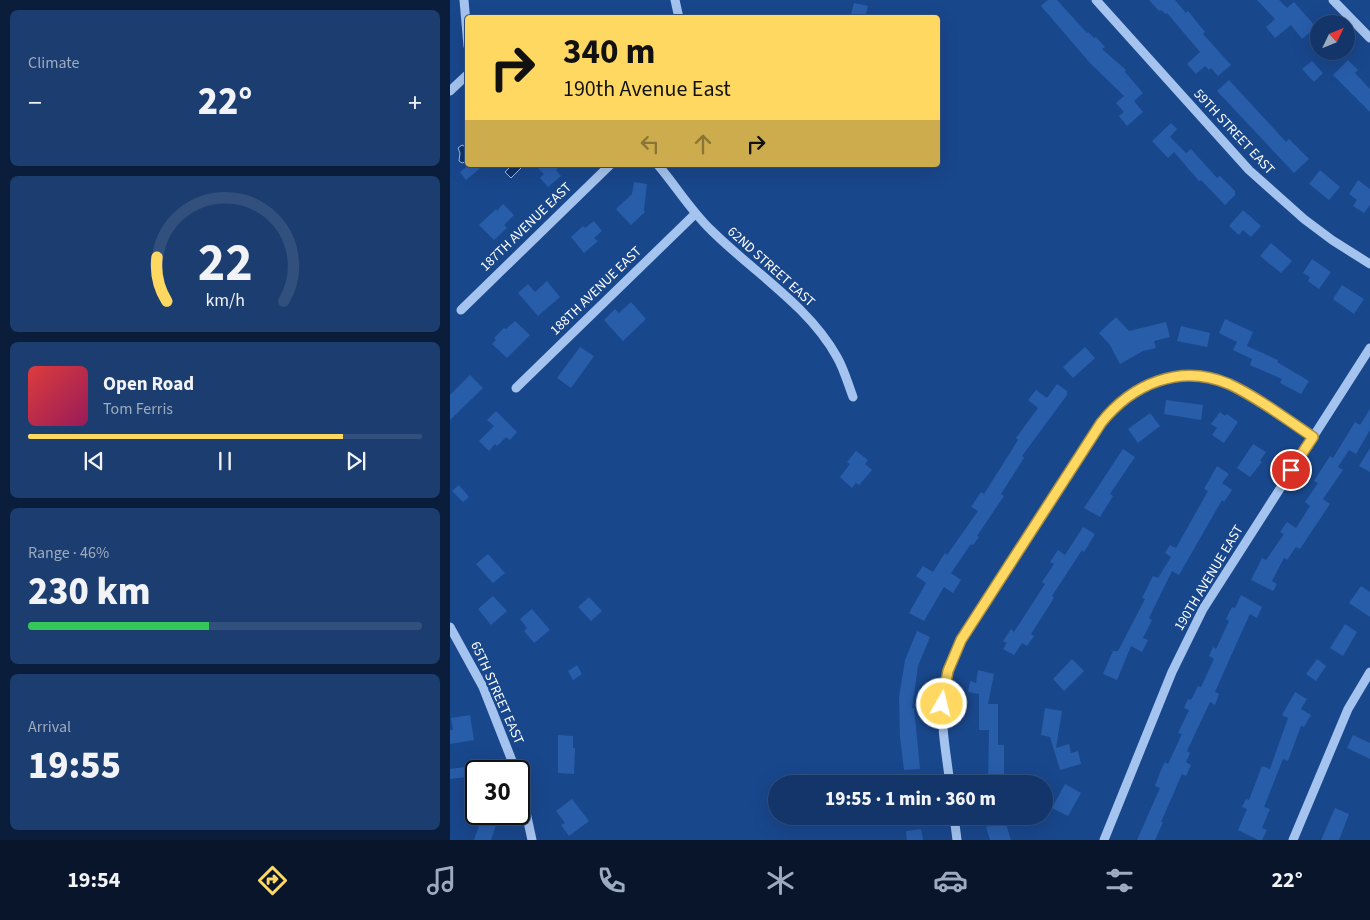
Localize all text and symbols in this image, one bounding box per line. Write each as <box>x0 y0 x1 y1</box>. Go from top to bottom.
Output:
north arrow <box>1310 15 1355 60</box>
map controls <box>1310 15 1355 60</box>
text: 340 m <box>563 27 655 77</box>
icon: right <box>480 35 545 100</box>
text: Climate <box>28 52 79 74</box>
text: 190th Avenue East <box>563 73 731 105</box>
text: 22° <box>198 75 252 129</box>
text: − <box>28 83 42 123</box>
text: + <box>408 83 422 123</box>
street label: 59TH STREET EAST <box>1189 85 1279 180</box>
icon: left <box>636 130 664 158</box>
icon: ahead <box>689 130 717 158</box>
icon: right <box>742 130 770 158</box>
street label: 187TH AVENUE EAST <box>476 178 577 276</box>
street label: 62ND STREET EAST <box>723 222 820 312</box>
text: 22 <box>198 227 252 301</box>
street label: 188TH AVENUE EAST <box>546 242 647 340</box>
text: km/h <box>205 288 245 313</box>
text: Open Road <box>103 371 194 398</box>
text: Tom Ferris <box>103 398 173 420</box>
icon: previous <box>80 447 108 475</box>
icon: pause <box>211 447 239 475</box>
icon: next <box>342 447 370 475</box>
pin <box>1270 449 1312 491</box>
icon: arrive <box>1277 456 1305 484</box>
street label: 190TH AVENUE EAST <box>1169 521 1249 635</box>
text: Range · 46% <box>28 542 109 564</box>
text: 230 km <box>28 565 150 619</box>
street label: 65TH STREET EAST <box>465 638 529 748</box>
position arrow <box>915 677 967 729</box>
text: Arrival <box>28 716 71 738</box>
text: 19:55 <box>28 739 121 793</box>
speed limit sign: 30 <box>465 760 530 825</box>
text: 19:55 · 1 min · 360 m <box>825 786 996 813</box>
icon: directions <box>255 863 290 898</box>
icon: music <box>424 863 459 898</box>
icon: phone <box>594 863 629 898</box>
icon: climate <box>763 863 798 898</box>
icon: car <box>933 863 968 898</box>
icon: filters <box>1102 863 1137 898</box>
text: 19:54 <box>67 864 120 896</box>
text: 22° <box>1271 864 1303 896</box>

